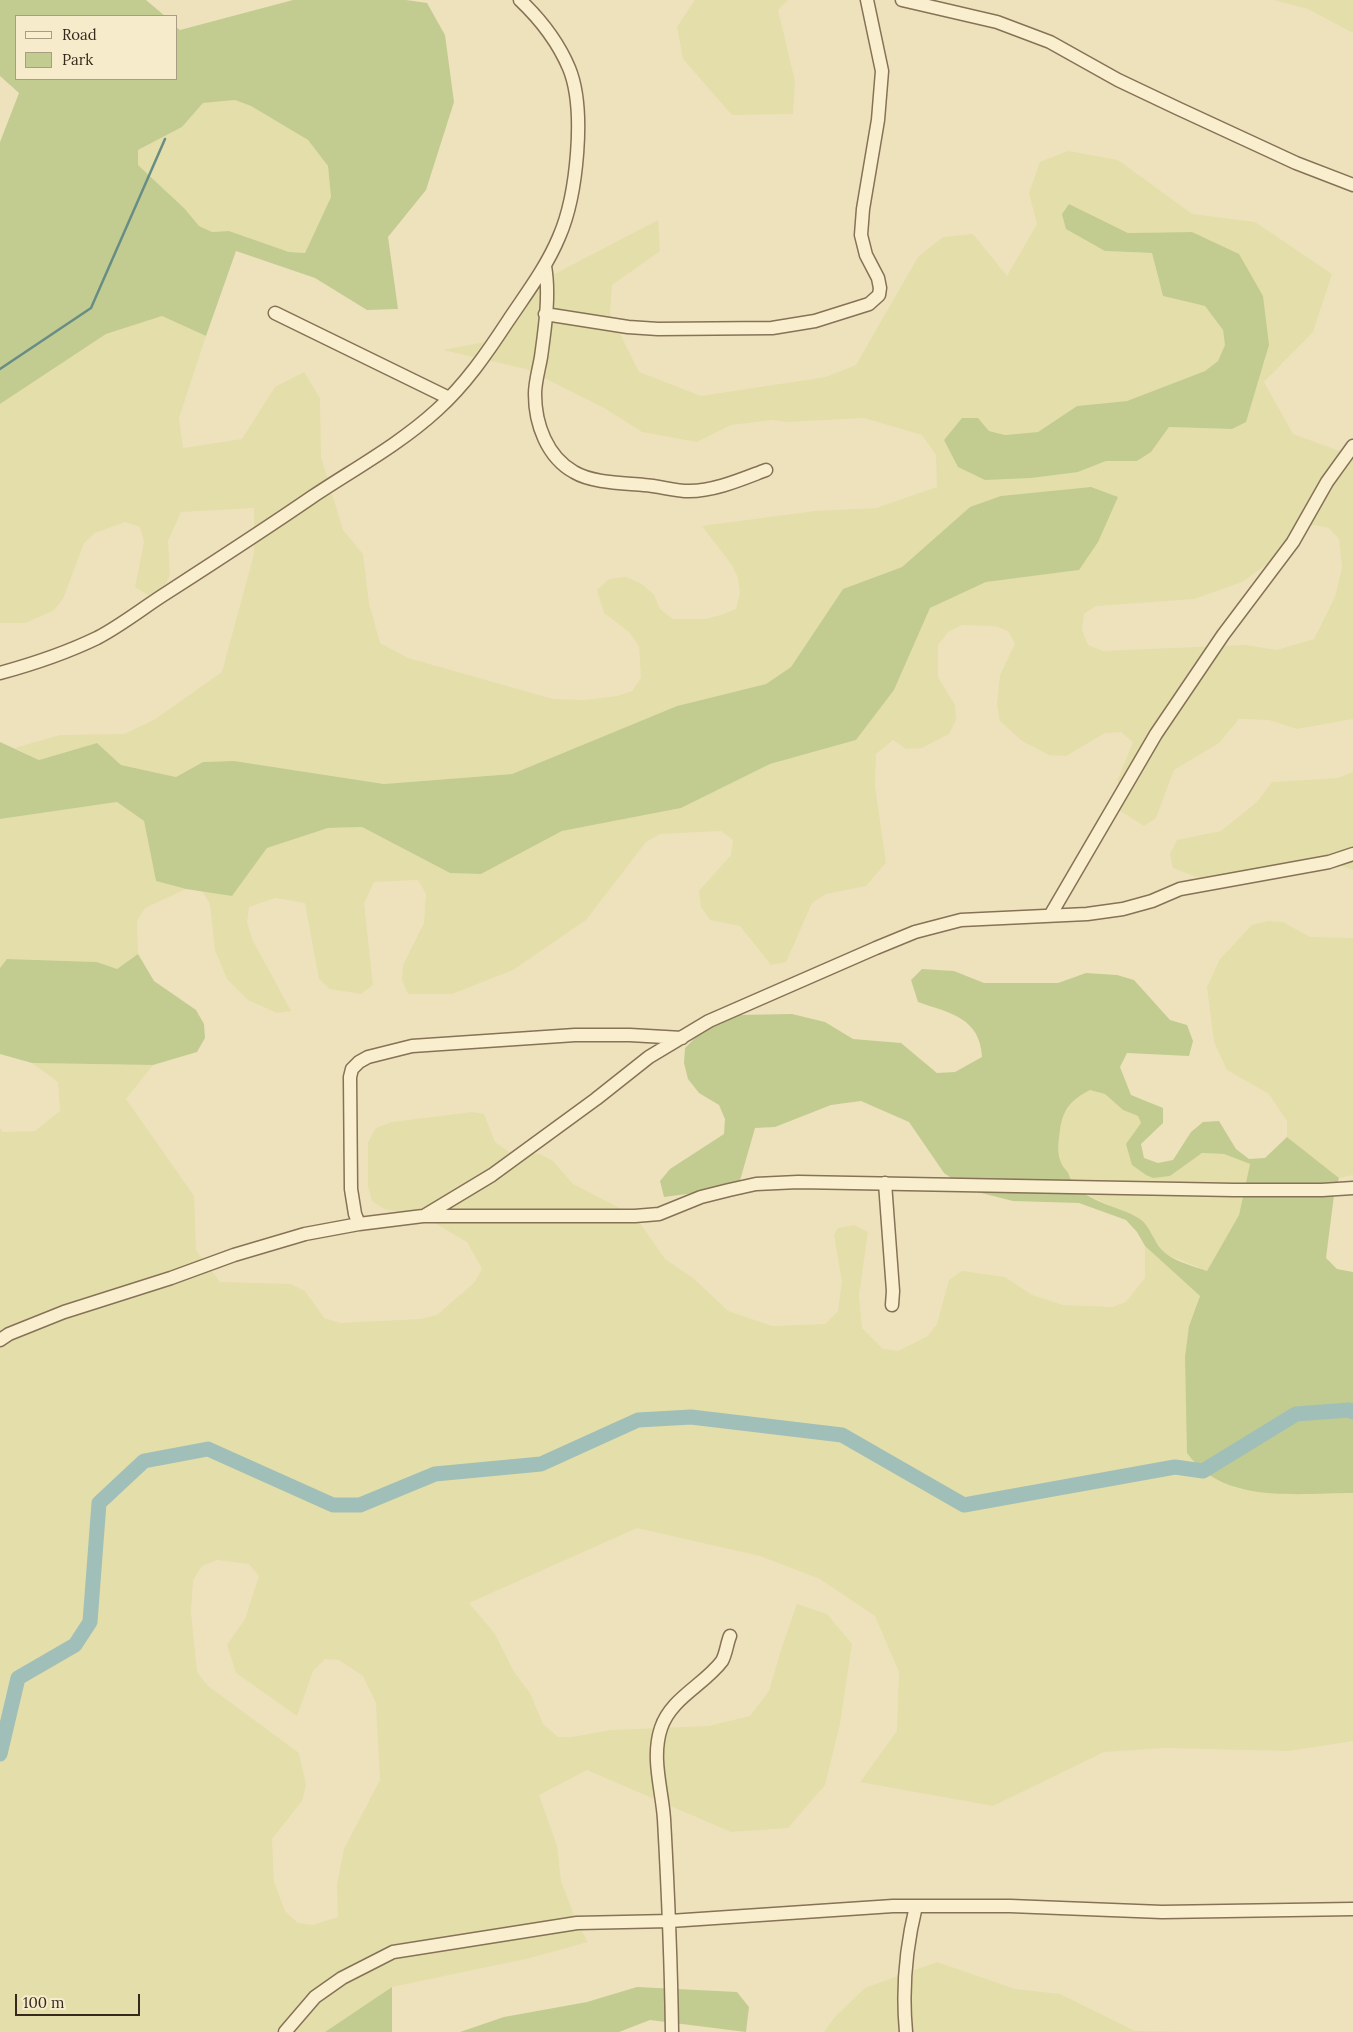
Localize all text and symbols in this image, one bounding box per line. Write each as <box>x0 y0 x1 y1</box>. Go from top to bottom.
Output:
legend <box>15 15 178 80</box>
text: Road <box>62 25 97 44</box>
text: Park <box>62 50 93 69</box>
scale bar <box>18 1984 142 2016</box>
text: 100 m <box>23 1993 64 2012</box>

